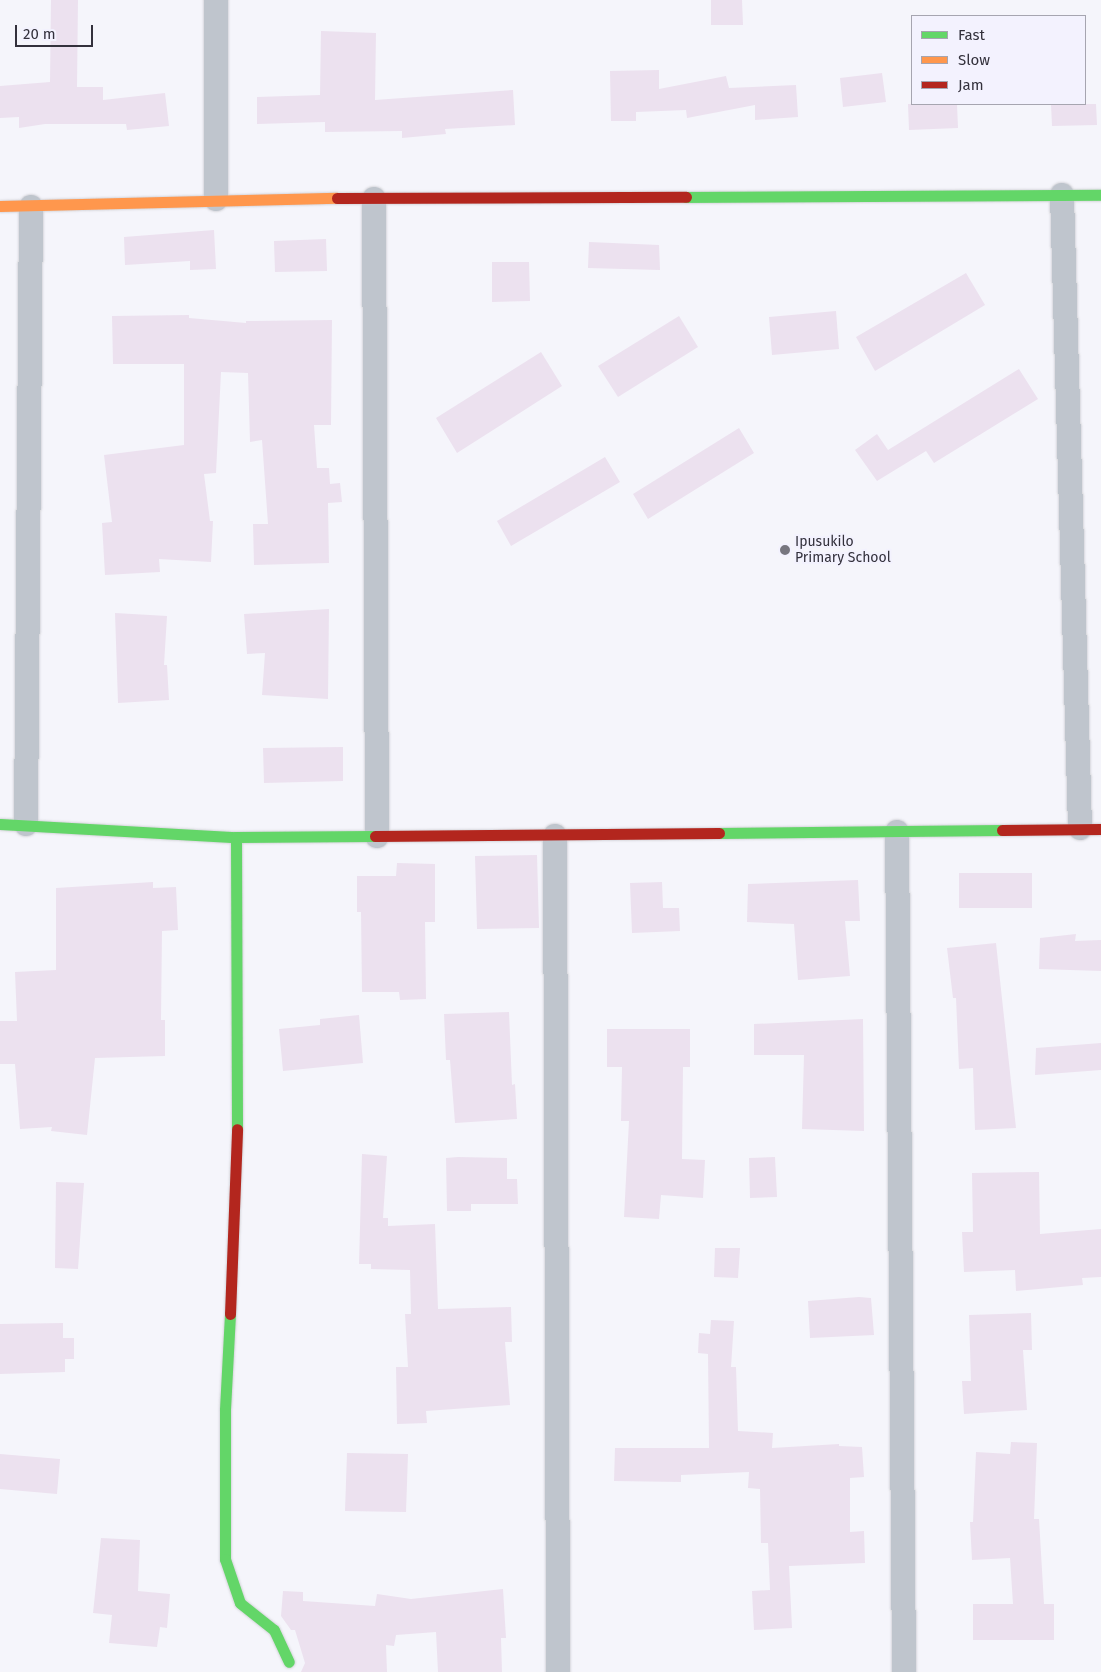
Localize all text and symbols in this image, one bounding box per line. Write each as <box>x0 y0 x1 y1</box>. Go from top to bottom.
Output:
scale bar <box>18 15 95 47</box>
legend <box>911 15 1086 105</box>
text: 20 m <box>23 25 56 43</box>
text: Fast <box>958 26 985 44</box>
text: Slow <box>958 51 990 69</box>
text: Jam <box>958 76 984 94</box>
place label: Ipusukilo Primary School <box>795 534 891 566</box>
marker: Ipusukilo Primary School <box>779 544 791 556</box>

